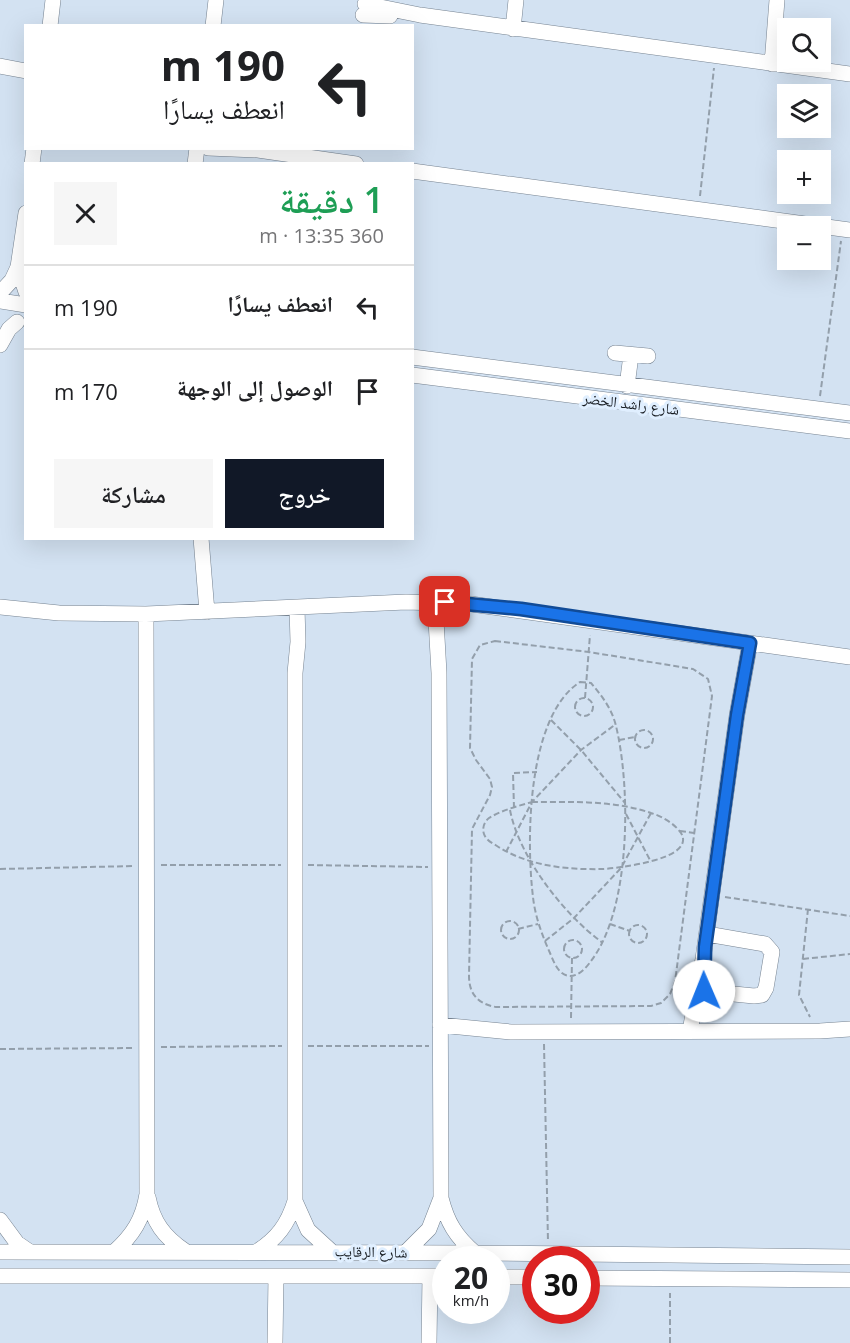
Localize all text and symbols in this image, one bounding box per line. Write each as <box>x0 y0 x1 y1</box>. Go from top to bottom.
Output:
map controls <box>777 18 831 270</box>
button: search <box>777 18 831 72</box>
text: 190 m <box>161 36 285 93</box>
icon: left <box>306 48 384 126</box>
button: layers <box>777 84 831 138</box>
text: انعطف يسارًا <box>163 90 285 127</box>
button: + <box>777 150 831 204</box>
text: 1 دقيقة <box>279 175 384 224</box>
button: close <box>54 182 117 245</box>
button: − <box>777 216 831 270</box>
text: 360 m · 13:35 <box>259 222 384 249</box>
text: انعطف يسارًا <box>228 288 333 318</box>
icon: left <box>351 291 384 324</box>
text: 190 m <box>54 292 118 322</box>
text: الوصول إلى الوجهة <box>177 372 333 402</box>
icon: arrive <box>351 375 384 408</box>
text: 170 m <box>54 376 118 406</box>
street label: شارع راشد الخضر <box>581 387 681 420</box>
button: مشاركة <box>54 459 213 528</box>
button: خروج <box>225 459 384 528</box>
pin <box>419 576 470 627</box>
icon: arrive <box>428 585 461 618</box>
position arrow <box>672 959 736 1023</box>
street label: شارع الرقايب <box>334 1240 408 1263</box>
speed limit sign: 30 <box>522 1246 600 1324</box>
text: 20 <box>454 1257 488 1298</box>
text: km/h <box>453 1290 489 1310</box>

